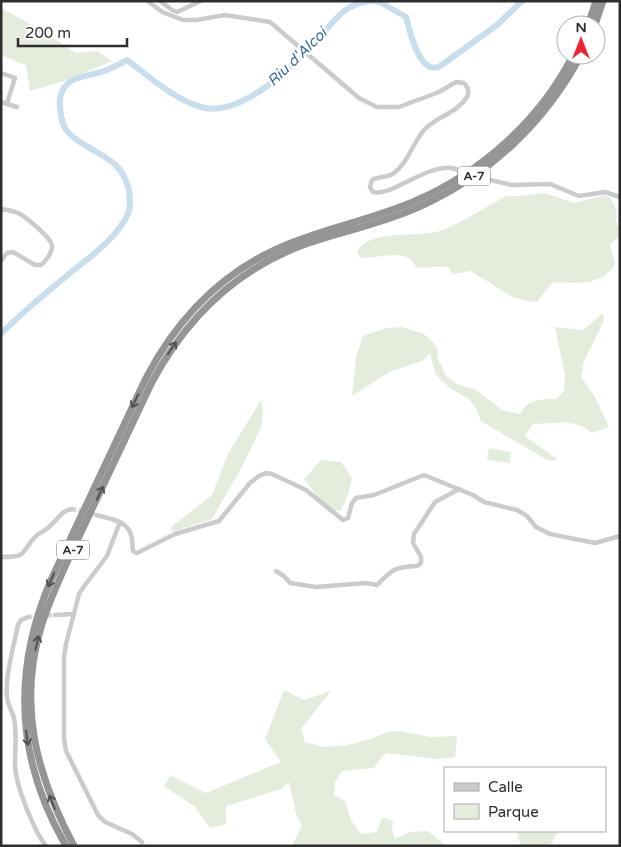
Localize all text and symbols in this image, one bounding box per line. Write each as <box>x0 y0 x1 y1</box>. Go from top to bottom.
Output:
scale bar <box>18 15 126 47</box>
north arrow <box>556 15 606 65</box>
text: N <box>575 19 587 36</box>
water label: Riu d'Alcoi <box>263 23 332 90</box>
text: 200 m <box>25 24 71 42</box>
road number: A-7 <box>458 167 490 186</box>
one-way arrow <box>167 341 177 355</box>
one-way arrow <box>130 393 139 408</box>
one-way arrow <box>96 486 105 501</box>
road number: A-7 <box>57 540 89 560</box>
one-way arrow <box>46 572 55 587</box>
one-way arrow <box>33 635 43 651</box>
one-way arrow <box>22 730 32 746</box>
legend <box>444 767 606 832</box>
text: Calle <box>488 778 523 796</box>
one-way arrow <box>47 795 57 810</box>
text: Parque <box>488 803 539 821</box>

